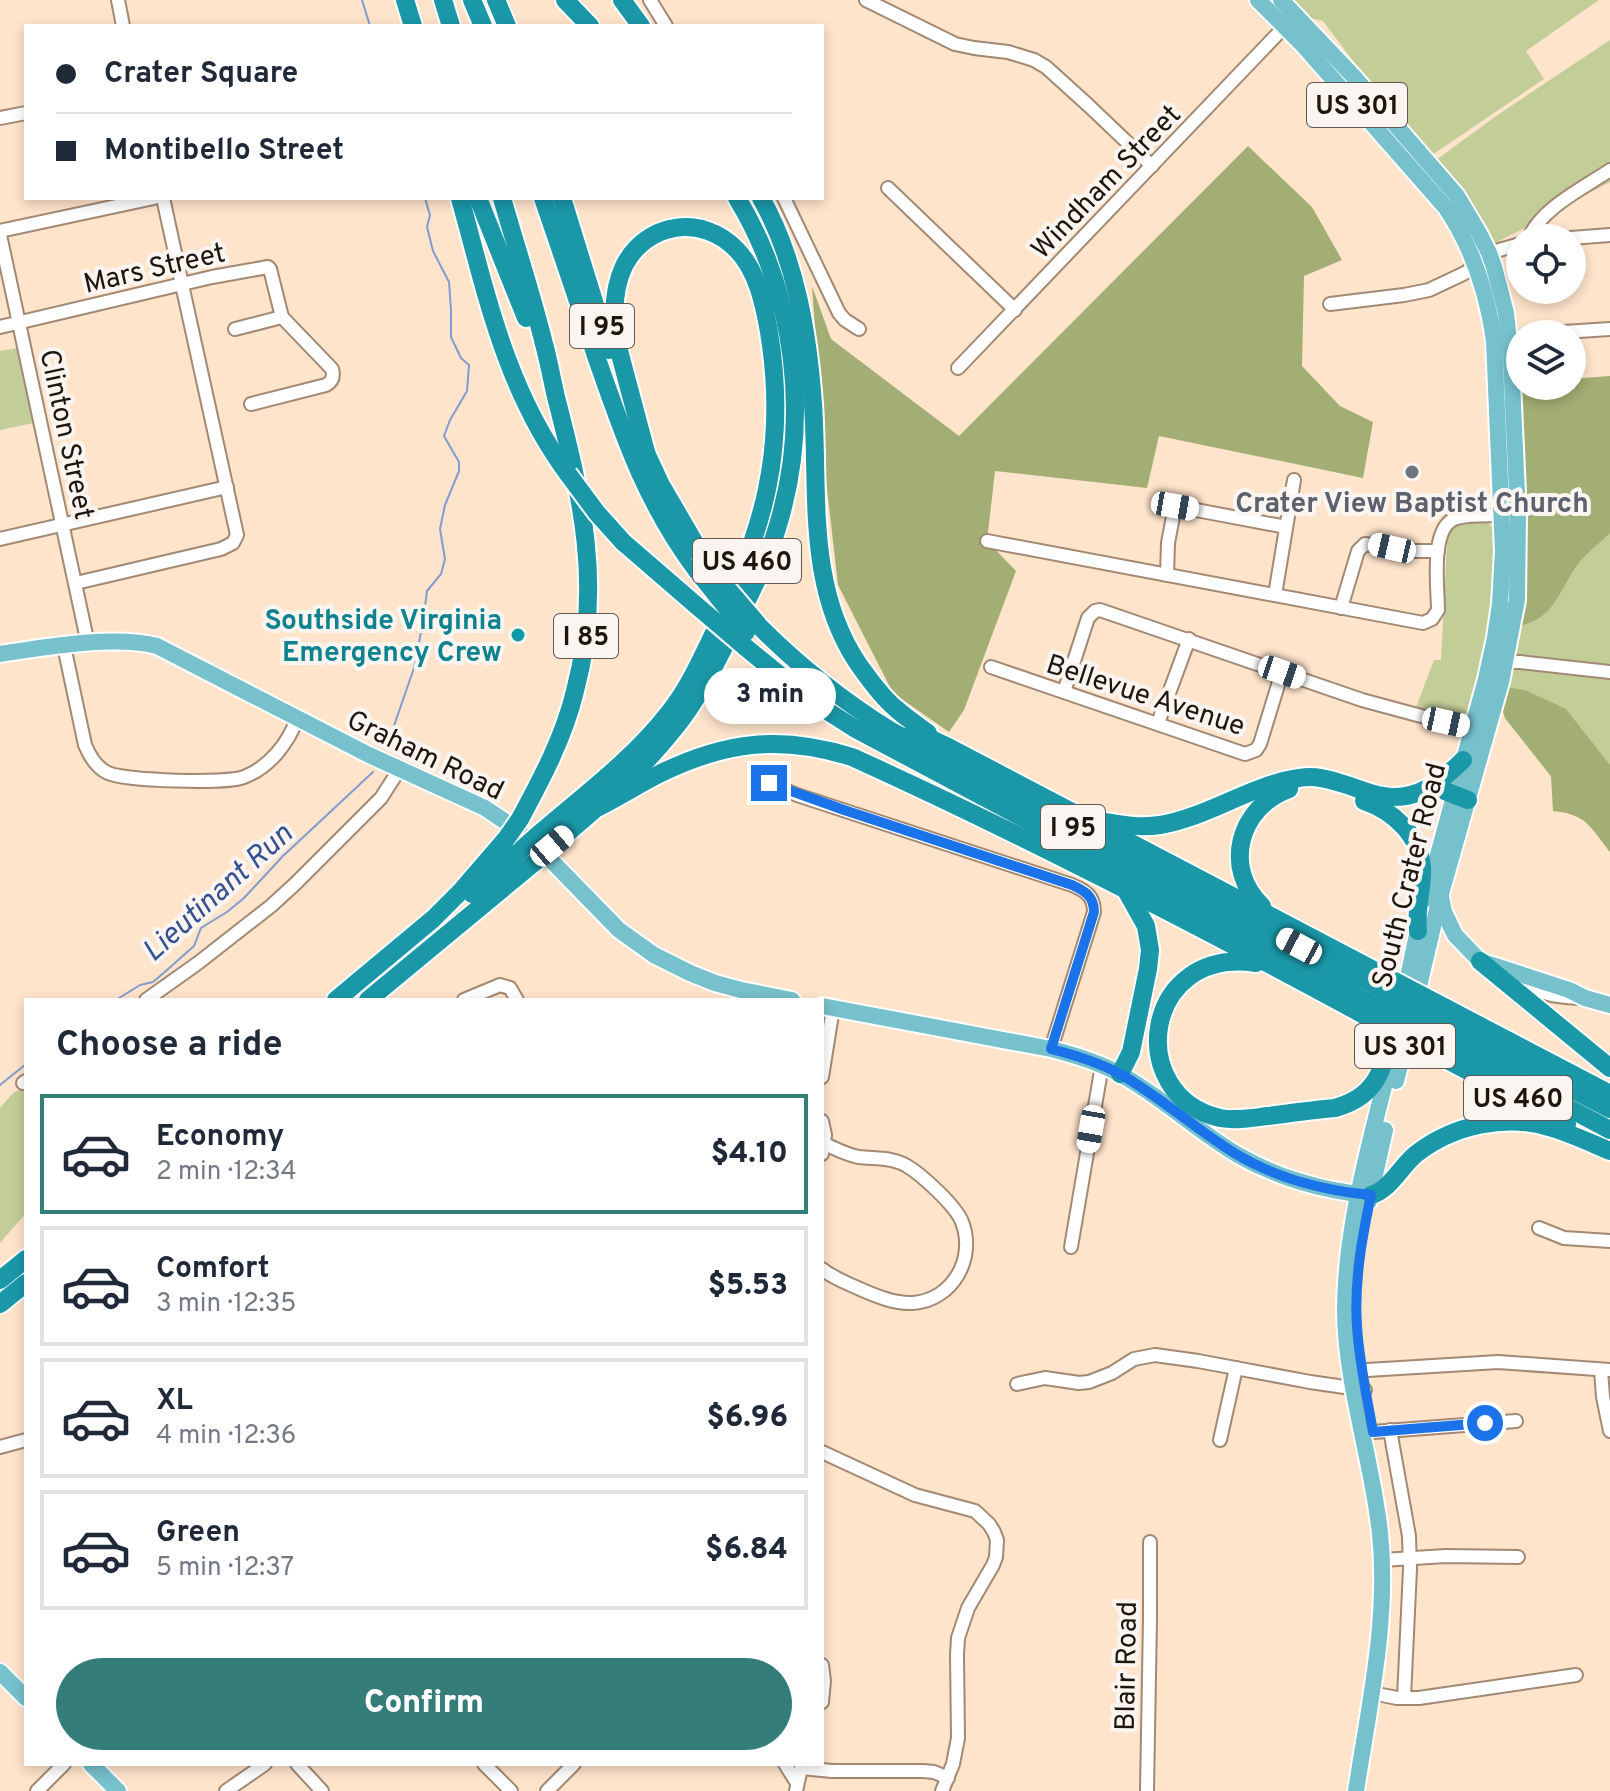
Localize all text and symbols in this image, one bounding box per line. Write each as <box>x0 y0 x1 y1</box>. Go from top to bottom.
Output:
text: Crater Square <box>104 56 298 93</box>
road number: US 301 <box>1307 83 1407 127</box>
street label: Windham Street <box>1024 98 1190 268</box>
text: Montibello Street <box>104 133 344 170</box>
map controls <box>1506 224 1586 400</box>
button: locate <box>1506 224 1586 304</box>
street label: Mars Street <box>80 236 229 304</box>
road number: I 95 <box>570 304 634 348</box>
button: layers <box>1506 320 1586 400</box>
street label: Clinton Street <box>29 346 101 523</box>
marker: Crater View Baptist Church <box>1403 463 1421 481</box>
place label: Crater View Baptist Church <box>1235 487 1589 523</box>
car <box>1149 490 1201 522</box>
car <box>1366 531 1418 565</box>
road number: US 460 <box>693 539 801 583</box>
place label: Southside Virginia Emergency Crew <box>264 604 502 672</box>
road number: I 85 <box>554 614 618 658</box>
marker: Southside Virginia Emergency Crew <box>509 626 527 644</box>
street label: Bellevue Avenue <box>1041 648 1249 746</box>
car <box>1255 653 1309 691</box>
callout: 3 min <box>703 667 835 723</box>
text: 3 min <box>736 679 804 712</box>
street label: Graham Road <box>340 703 509 810</box>
car <box>1420 705 1472 739</box>
street label: South Crater Road <box>1366 759 1456 992</box>
route end <box>751 765 787 801</box>
road number: I 95 <box>1041 805 1105 849</box>
water label: Lieutinant Run <box>136 817 301 971</box>
car <box>526 821 578 871</box>
car <box>1272 924 1326 968</box>
text: Choose a ride <box>56 1023 282 1069</box>
road number: US 301 <box>1355 1024 1455 1068</box>
road number: US 460 <box>1464 1076 1572 1120</box>
car <box>1075 1103 1107 1155</box>
icon: car <box>60 1118 132 1190</box>
text: Economy <box>156 1119 284 1156</box>
text: $4.10 <box>711 1136 788 1173</box>
text: 2 min · 12:34 <box>156 1156 297 1189</box>
icon: car <box>60 1250 132 1322</box>
text: Comfort <box>156 1251 269 1288</box>
text: $5.53 <box>708 1268 788 1305</box>
text: 3 min · 12:35 <box>156 1288 297 1321</box>
icon: car <box>60 1382 132 1454</box>
text: XL <box>156 1383 193 1420</box>
text: $6.96 <box>706 1400 788 1437</box>
route start <box>1467 1405 1503 1441</box>
text: 4 min · 12:36 <box>156 1420 296 1453</box>
icon: car <box>60 1514 132 1586</box>
text: Green <box>156 1515 240 1552</box>
text: $6.84 <box>705 1532 788 1569</box>
text: 5 min · 12:37 <box>156 1552 294 1585</box>
street label: Blair Road <box>1109 1601 1147 1731</box>
button: Confirm <box>56 1658 792 1750</box>

